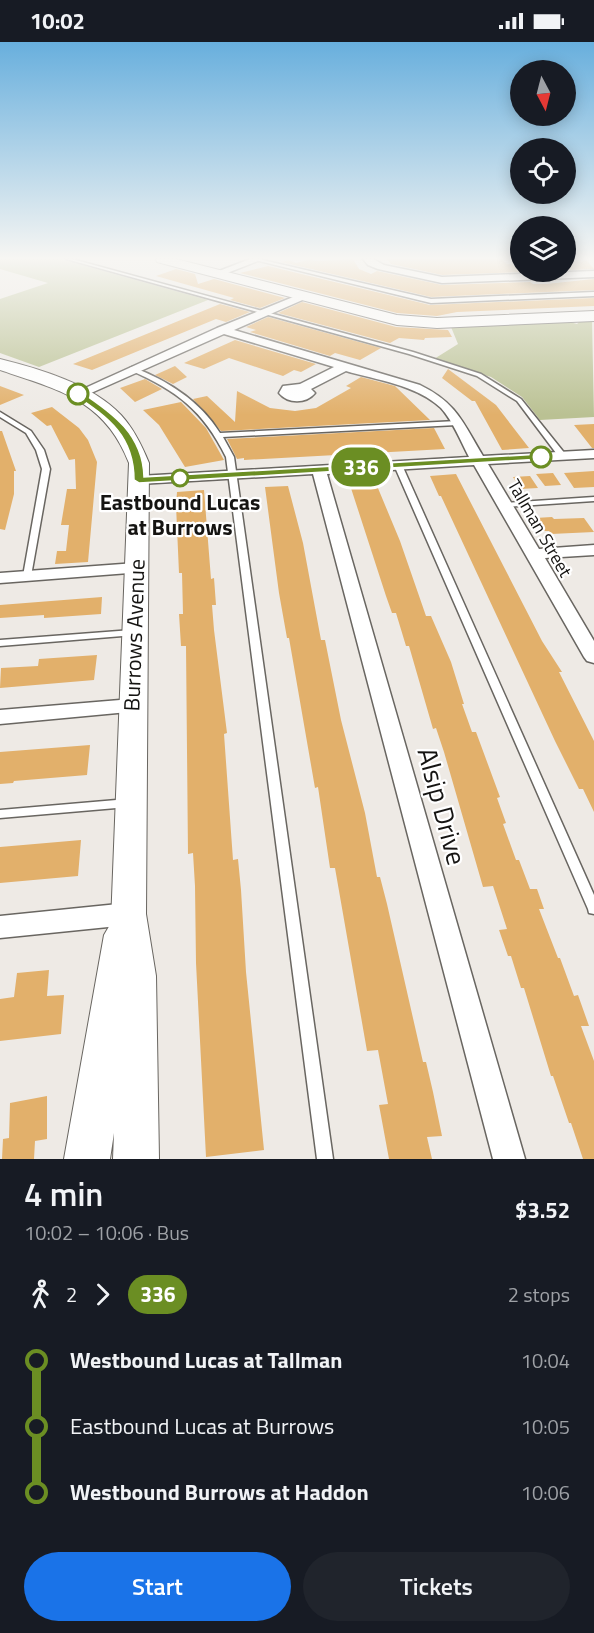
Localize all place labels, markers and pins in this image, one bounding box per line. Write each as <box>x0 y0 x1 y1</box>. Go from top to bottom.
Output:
unlabelled marker <box>67 383 89 405</box>
unlabelled marker <box>530 446 552 468</box>
marker: Eastbound Lucas at Burrows <box>171 469 189 487</box>
place label: Eastbound Lucas at Burrows <box>100 485 260 544</box>

